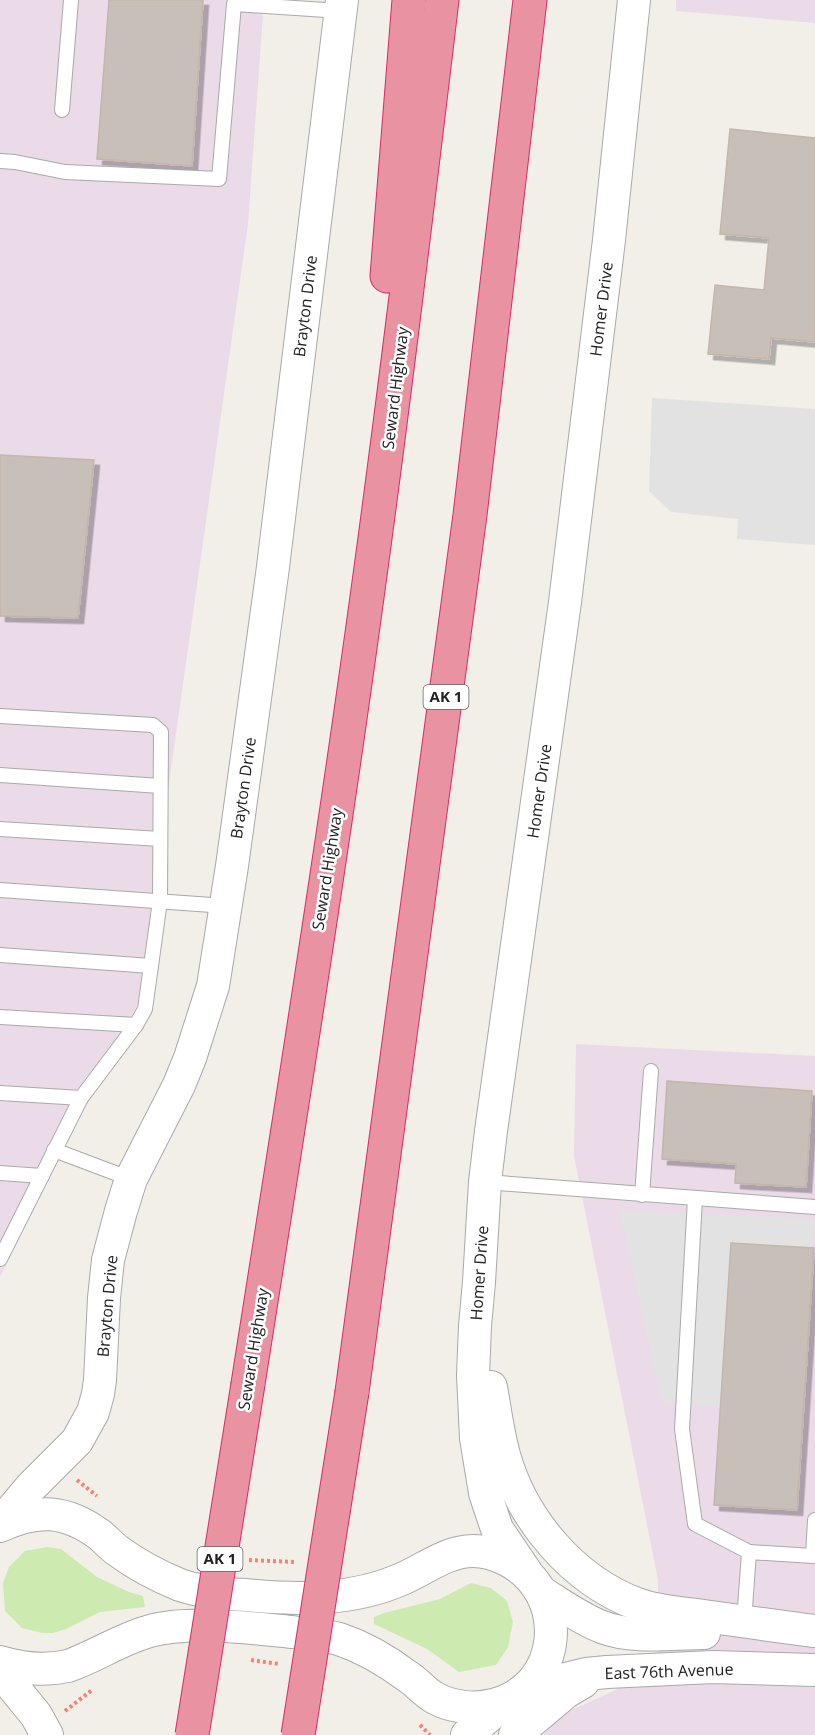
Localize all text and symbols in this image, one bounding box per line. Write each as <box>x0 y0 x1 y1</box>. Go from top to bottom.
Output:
street label: Brayton Drive <box>288 254 322 358</box>
street label: Homer Drive <box>584 260 618 358</box>
street label: Seward Highway <box>377 325 414 450</box>
road number: AK 1 <box>424 685 468 709</box>
street label: Brayton Drive <box>225 736 261 840</box>
street label: Homer Drive <box>521 742 557 840</box>
street label: Seward Highway <box>307 805 348 932</box>
street label: Homer Drive <box>465 1225 493 1321</box>
street label: Brayton Drive <box>92 1254 122 1358</box>
street label: Seward Highway <box>233 1285 274 1412</box>
road number: AK 1 <box>198 1547 242 1571</box>
street label: East 76th Avenue <box>604 1658 734 1684</box>

